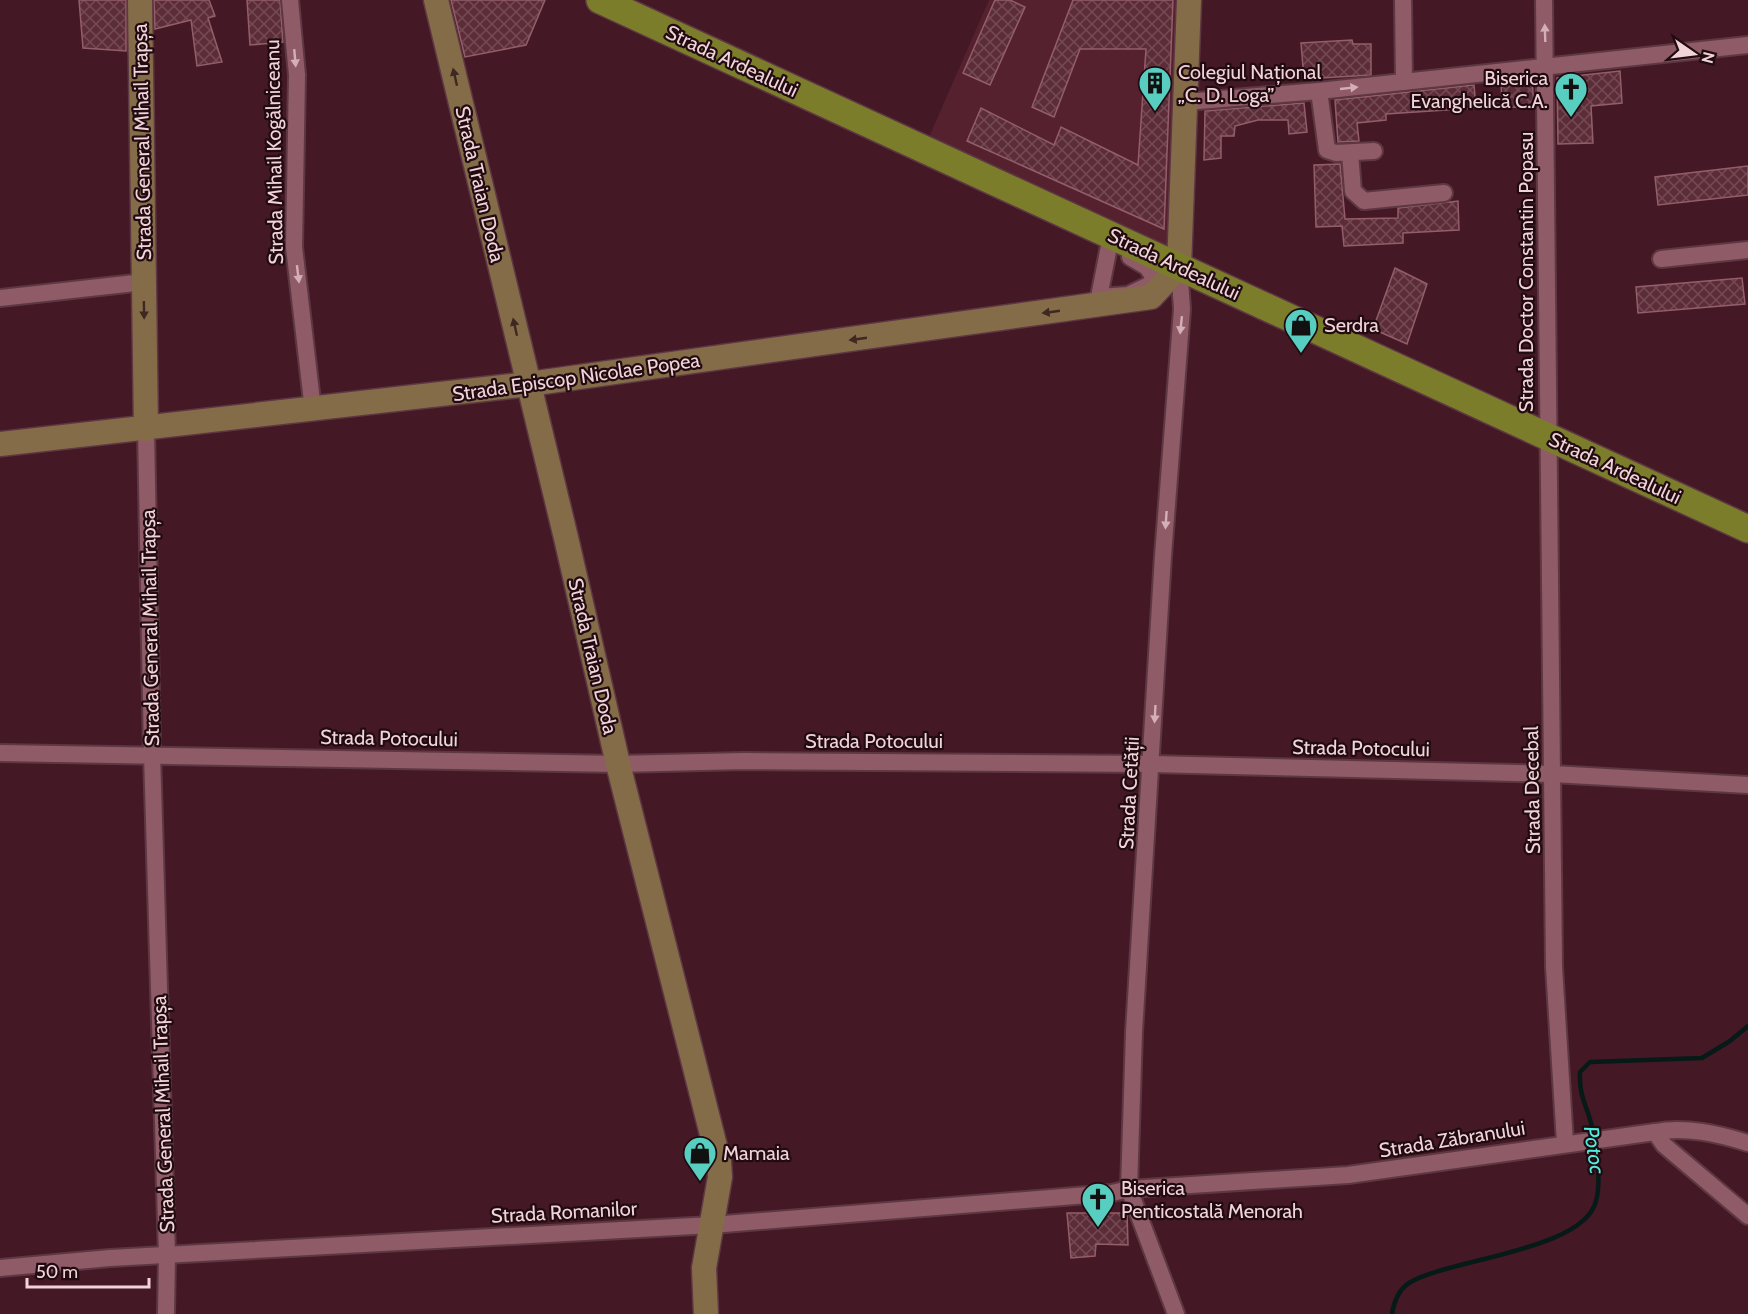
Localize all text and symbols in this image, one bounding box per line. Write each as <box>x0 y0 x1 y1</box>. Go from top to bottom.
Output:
street label: Strada Ardealului <box>662 20 802 102</box>
street label: Strada General Mihail Trapșa <box>128 23 157 261</box>
one-way arrow <box>1540 24 1550 43</box>
north arrow <box>1664 24 1724 84</box>
street label: Strada Mihail Kogălniceanu <box>260 39 288 265</box>
one-way arrow <box>290 49 300 68</box>
text: N <box>1697 50 1719 65</box>
place label: Colegiul Național „C. D. Loga” <box>1178 60 1321 107</box>
building icon: Colegiul Național „C. D. Loga” <box>1137 65 1173 112</box>
place label: Biserica Evanghelică C.A. <box>1411 66 1548 113</box>
one-way arrow <box>449 67 459 86</box>
church icon: Biserica Evanghelică C.A. <box>1553 71 1589 118</box>
one-way arrow <box>1339 83 1358 93</box>
street label: Strada Traian Doda <box>450 104 510 265</box>
street label: Strada Doctor Constantin Popasu <box>1514 132 1538 412</box>
street label: Strada Ardealului <box>1104 223 1244 305</box>
one-way arrow <box>293 265 302 284</box>
one-way arrow <box>139 301 149 320</box>
one-way arrow <box>1042 307 1061 316</box>
shop icon: Serdra <box>1283 307 1319 354</box>
place label: Serdra <box>1324 313 1379 337</box>
one-way arrow <box>1176 316 1185 335</box>
one-way arrow <box>509 318 519 337</box>
one-way arrow <box>849 334 868 343</box>
street label: Strada Episcop Nicolae Popea <box>451 348 702 406</box>
street label: Strada Ardealului <box>1545 427 1685 509</box>
street label: Strada General Mihail Trapșa <box>136 509 165 747</box>
one-way arrow <box>1161 510 1170 529</box>
street label: Strada Traian Doda <box>563 576 623 737</box>
one-way arrow <box>1150 705 1159 724</box>
street label: Strada Potocului <box>320 725 458 751</box>
street label: Strada Decebal <box>1519 725 1545 854</box>
street label: Strada Potocului <box>805 729 943 753</box>
street label: Strada Potocului <box>1292 735 1430 761</box>
street label: Strada Cetății <box>1114 736 1145 850</box>
street label: Strada General Mihail Trapșa <box>147 995 180 1233</box>
street label: Strada Zăbranului <box>1377 1116 1527 1162</box>
water label: Potoc <box>1579 1125 1610 1176</box>
shop icon: Mamaia <box>682 1135 718 1182</box>
place label: Mamaia <box>723 1141 790 1165</box>
place label: Biserica Penticostală Menorah <box>1121 1176 1303 1223</box>
church icon: Biserica Penticostală Menorah <box>1080 1181 1116 1228</box>
street label: Strada Romanilor <box>490 1196 638 1228</box>
scale bar <box>27 1251 148 1289</box>
text: 50 m <box>36 1261 78 1283</box>

